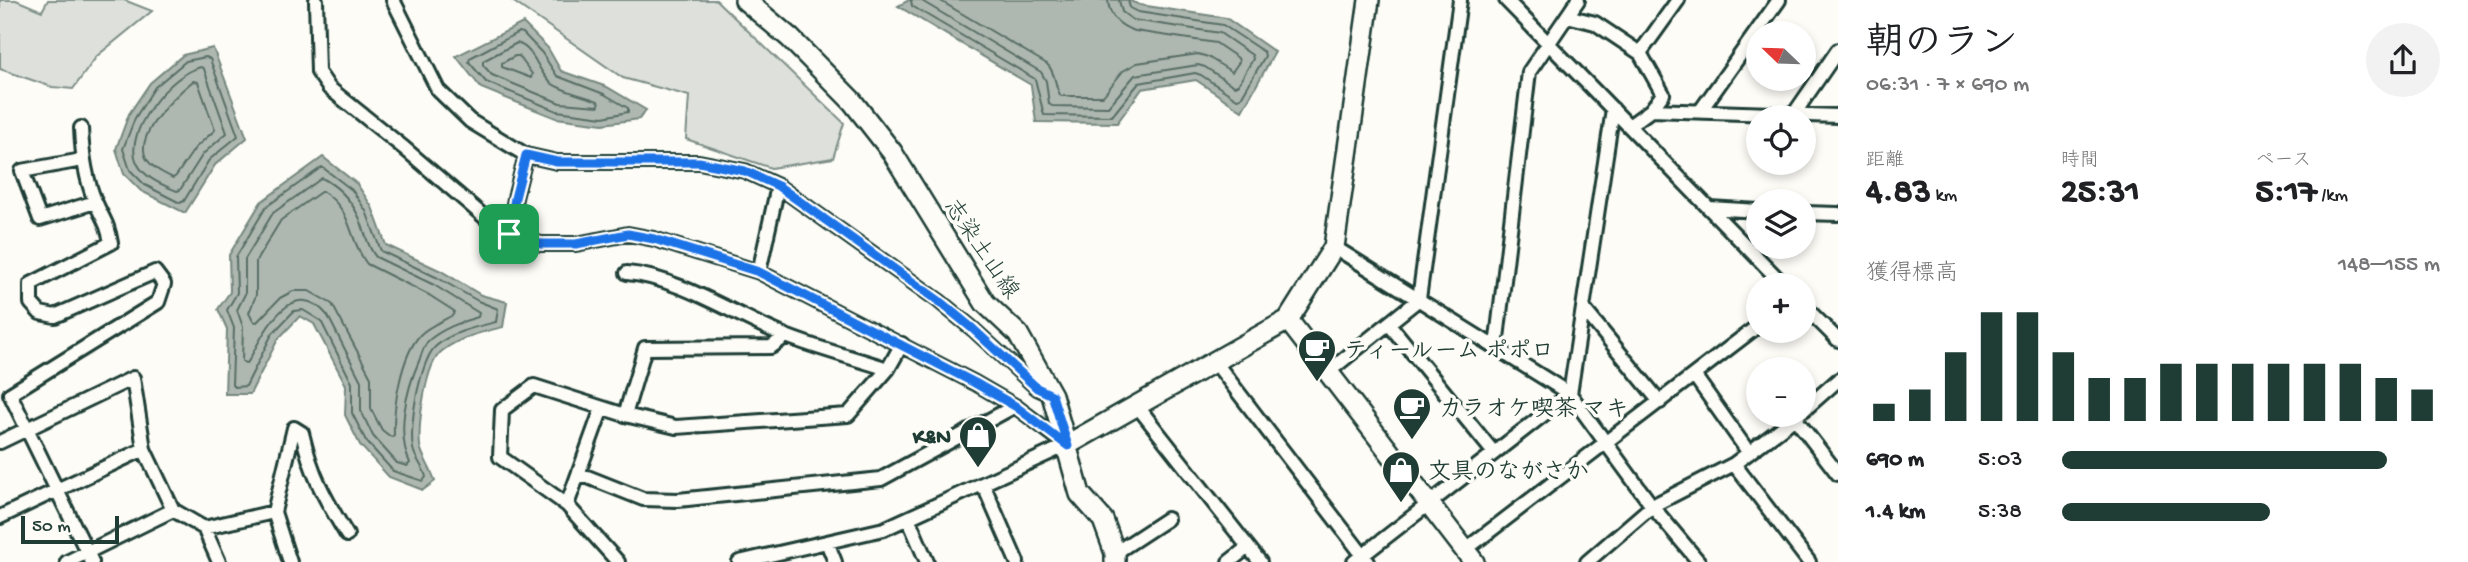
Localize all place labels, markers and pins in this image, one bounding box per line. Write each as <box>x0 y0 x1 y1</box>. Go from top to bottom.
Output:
pin <box>479 204 539 264</box>
cafe icon: ティールーム ポポロ <box>1296 328 1338 383</box>
place label: ティールーム ポポロ <box>1344 339 1554 366</box>
cafe icon: カラオケ喫茶 マキ <box>1391 386 1433 441</box>
place label: カラオケ喫茶 マキ <box>1439 396 1628 424</box>
shop icon: K&N <box>957 414 999 469</box>
place label: K&N <box>912 425 951 452</box>
shop icon: 文具のながさか <box>1380 449 1422 504</box>
place label: 文具のながさか <box>1428 459 1589 487</box>

